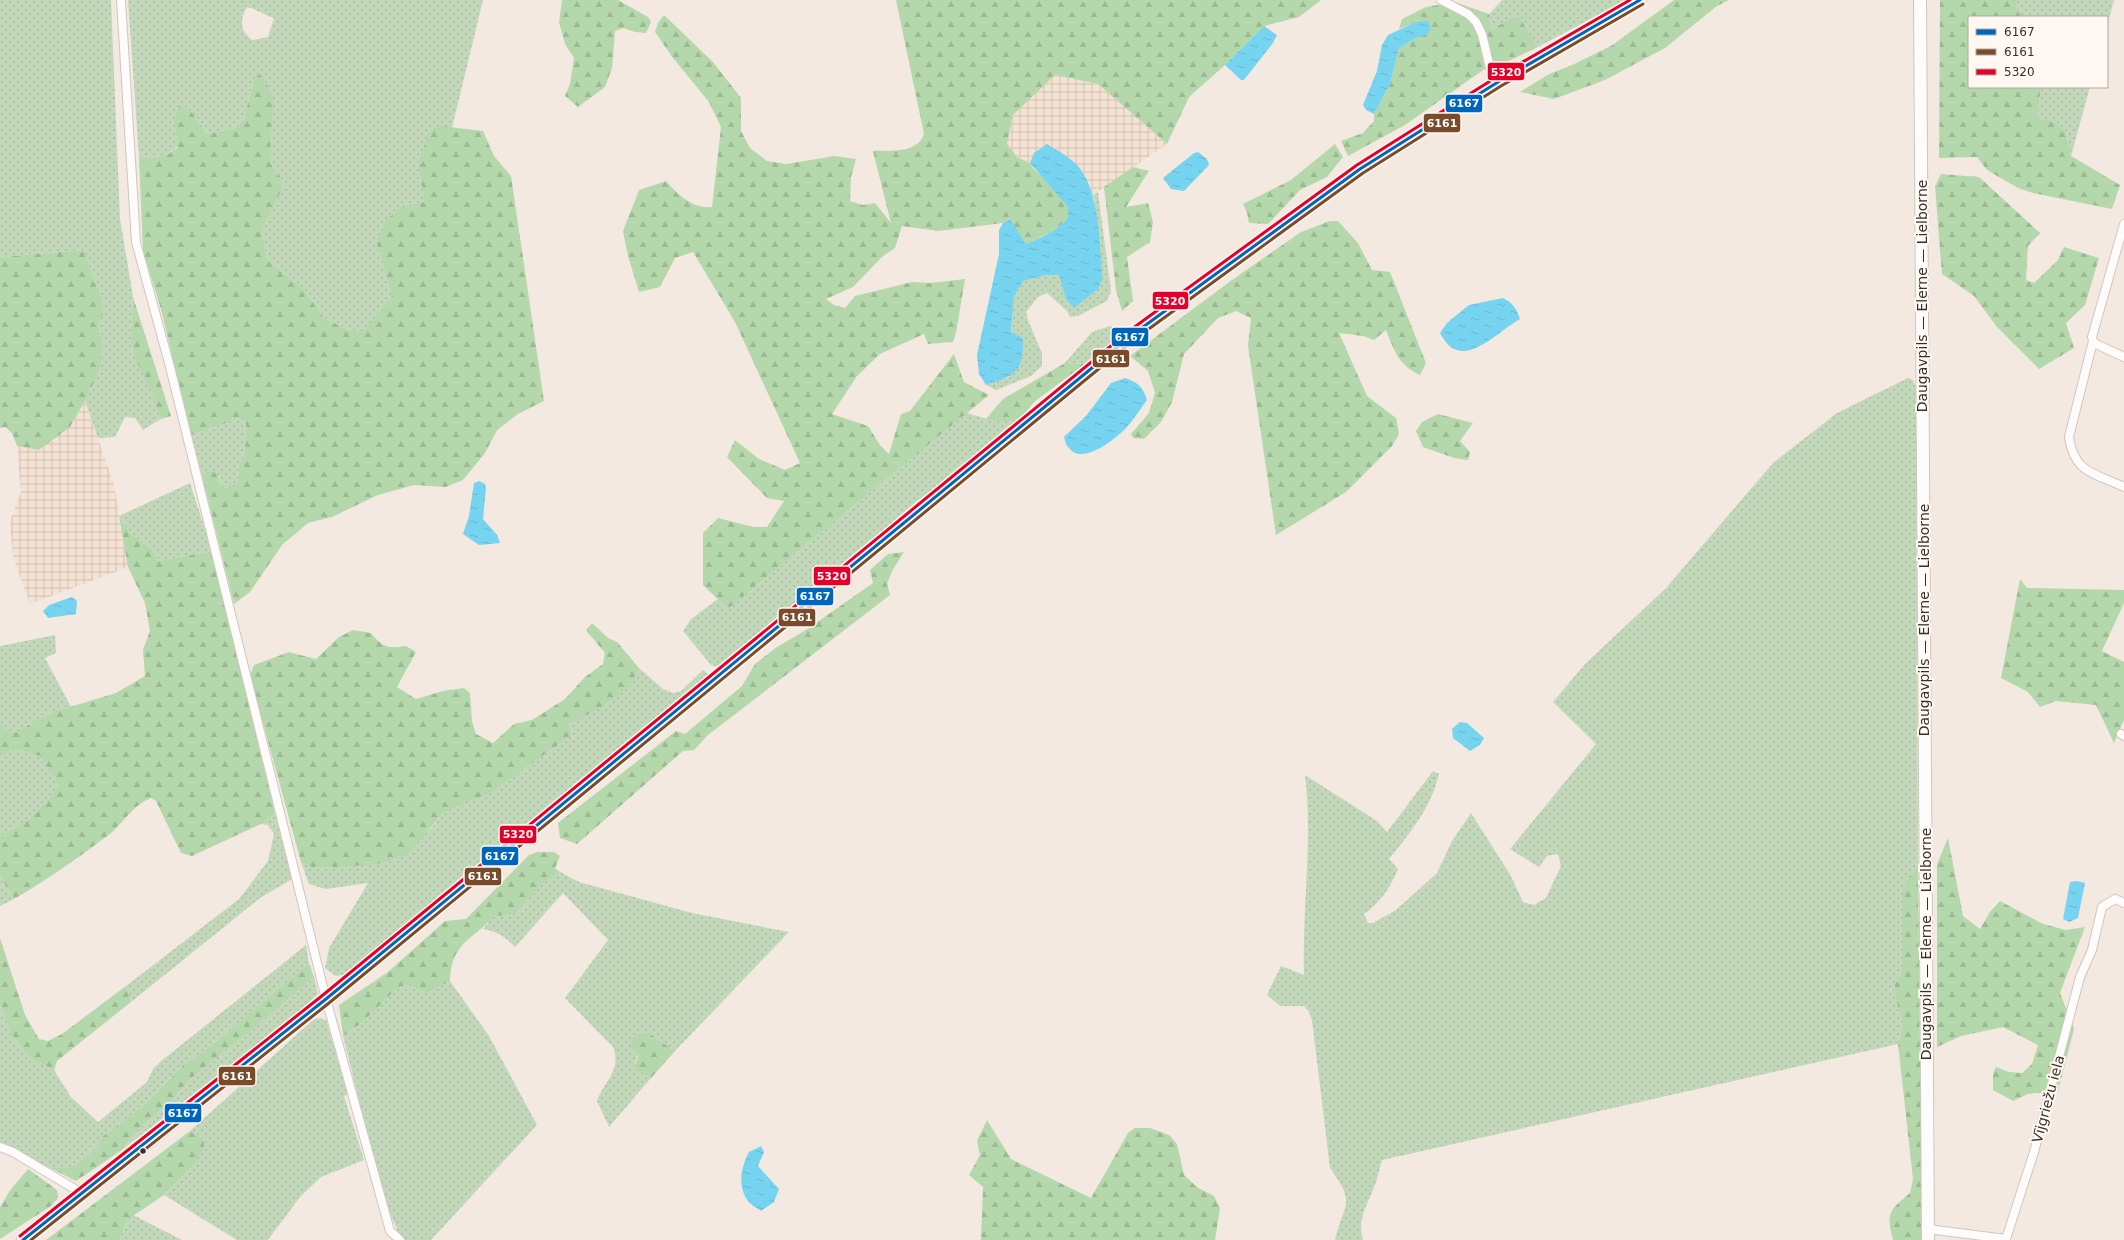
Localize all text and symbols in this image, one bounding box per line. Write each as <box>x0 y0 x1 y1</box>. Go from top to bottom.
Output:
legend <box>1968 16 2108 88</box>
text: 6167 <box>2004 25 2035 39</box>
text: 6161 <box>2004 45 2035 59</box>
line badge: 5320 <box>1487 62 1525 81</box>
text: 5320 <box>2004 65 2035 79</box>
text: 5320 <box>1491 66 1522 79</box>
line badge: 6167 <box>1445 94 1483 113</box>
text: 6167 <box>1449 97 1479 110</box>
line badge: 6161 <box>1423 113 1461 133</box>
text: 6161 <box>1427 117 1457 130</box>
street label: Daugavpils — Elerne — Lielborne <box>1914 180 1930 412</box>
line badge: 5320 <box>1152 291 1189 310</box>
text: 5320 <box>1155 295 1186 308</box>
line badge: 6167 <box>1111 327 1149 347</box>
text: 6167 <box>1115 331 1145 344</box>
line badge: 6161 <box>1092 349 1130 368</box>
text: 6161 <box>1096 353 1126 366</box>
street label: Daugavpils — Elerne — Lielborne <box>1916 504 1932 736</box>
line badge: 5320 <box>813 566 851 586</box>
text: 5320 <box>817 570 848 583</box>
line badge: 6167 <box>796 587 834 606</box>
text: 6167 <box>800 590 830 603</box>
line badge: 6161 <box>778 608 816 627</box>
text: 6161 <box>782 611 812 624</box>
line badge: 5320 <box>499 825 537 844</box>
text: 5320 <box>503 828 534 841</box>
street label: Daugavpils — Elerne — Lielborne <box>1918 828 1934 1060</box>
line badge: 6167 <box>481 846 519 866</box>
text: 6167 <box>485 850 515 863</box>
line badge: 6161 <box>464 867 502 886</box>
text: 6161 <box>468 870 498 883</box>
street label: Vījgriežu iela <box>2029 1053 2067 1145</box>
line badge: 6161 <box>218 1066 256 1086</box>
text: 6161 <box>222 1070 252 1083</box>
line badge: 6167 <box>164 1103 202 1123</box>
text: 6167 <box>168 1107 198 1120</box>
unlabelled marker <box>138 1146 148 1156</box>

